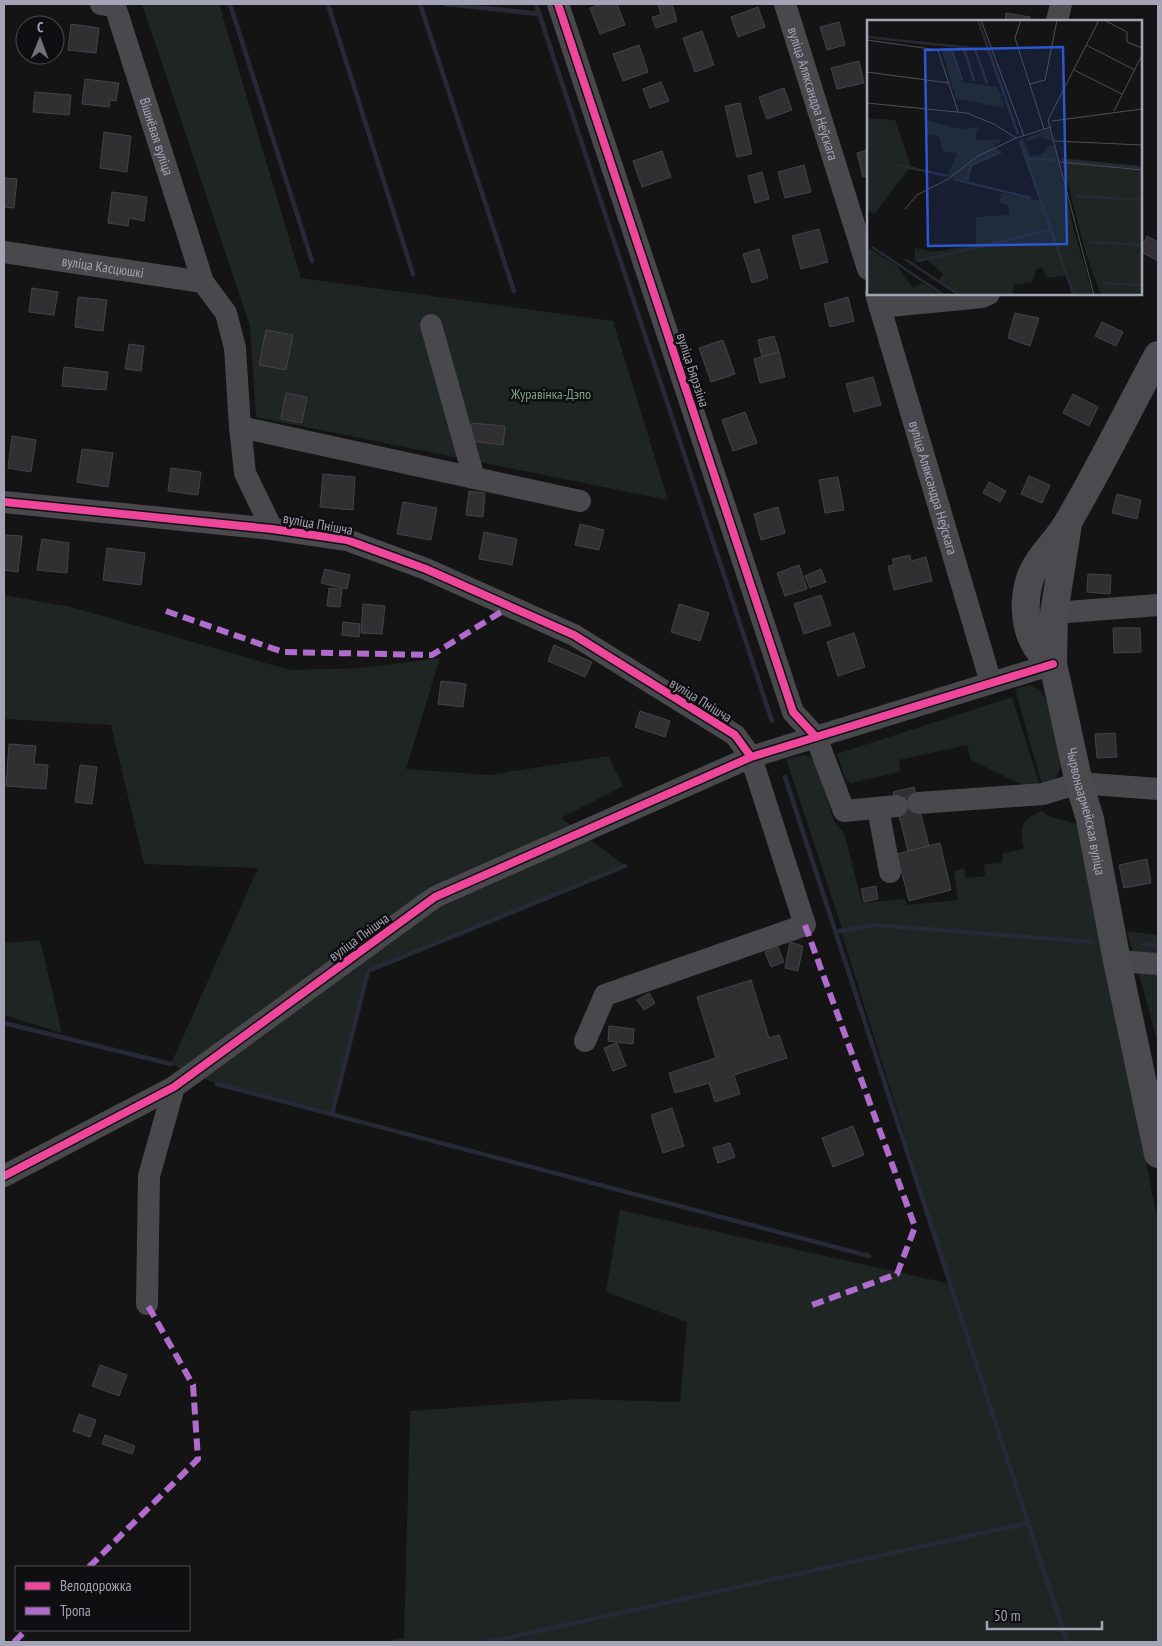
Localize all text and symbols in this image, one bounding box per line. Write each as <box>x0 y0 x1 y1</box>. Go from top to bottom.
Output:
north arrow <box>15 15 65 65</box>
text: С <box>37 18 44 36</box>
inset map <box>867 20 1142 295</box>
street label: вуліца Аляксандра Неўскага <box>784 25 842 162</box>
street label: Вішнёвая вуліца <box>136 95 177 178</box>
street label: вуліца Касцюшкі <box>61 252 145 282</box>
street label: вуліца Бярэзіна <box>673 331 713 409</box>
park label: Журавінка-Дэпо <box>510 385 591 403</box>
street label: вуліца Аляксандра Неўскага <box>905 419 962 557</box>
street label: вуліца Пнішча <box>282 509 354 539</box>
street label: вуліца Пнішча <box>666 674 736 726</box>
street label: Чырвонаармейская вуліца <box>1062 746 1109 876</box>
street label: вуліца Пнішча <box>325 909 393 965</box>
legend <box>15 1566 190 1631</box>
text: Велодорожка <box>60 1576 131 1595</box>
scale bar <box>987 1598 1102 1630</box>
text: Тропа <box>60 1601 91 1620</box>
text: 50 m <box>994 1606 1020 1625</box>

